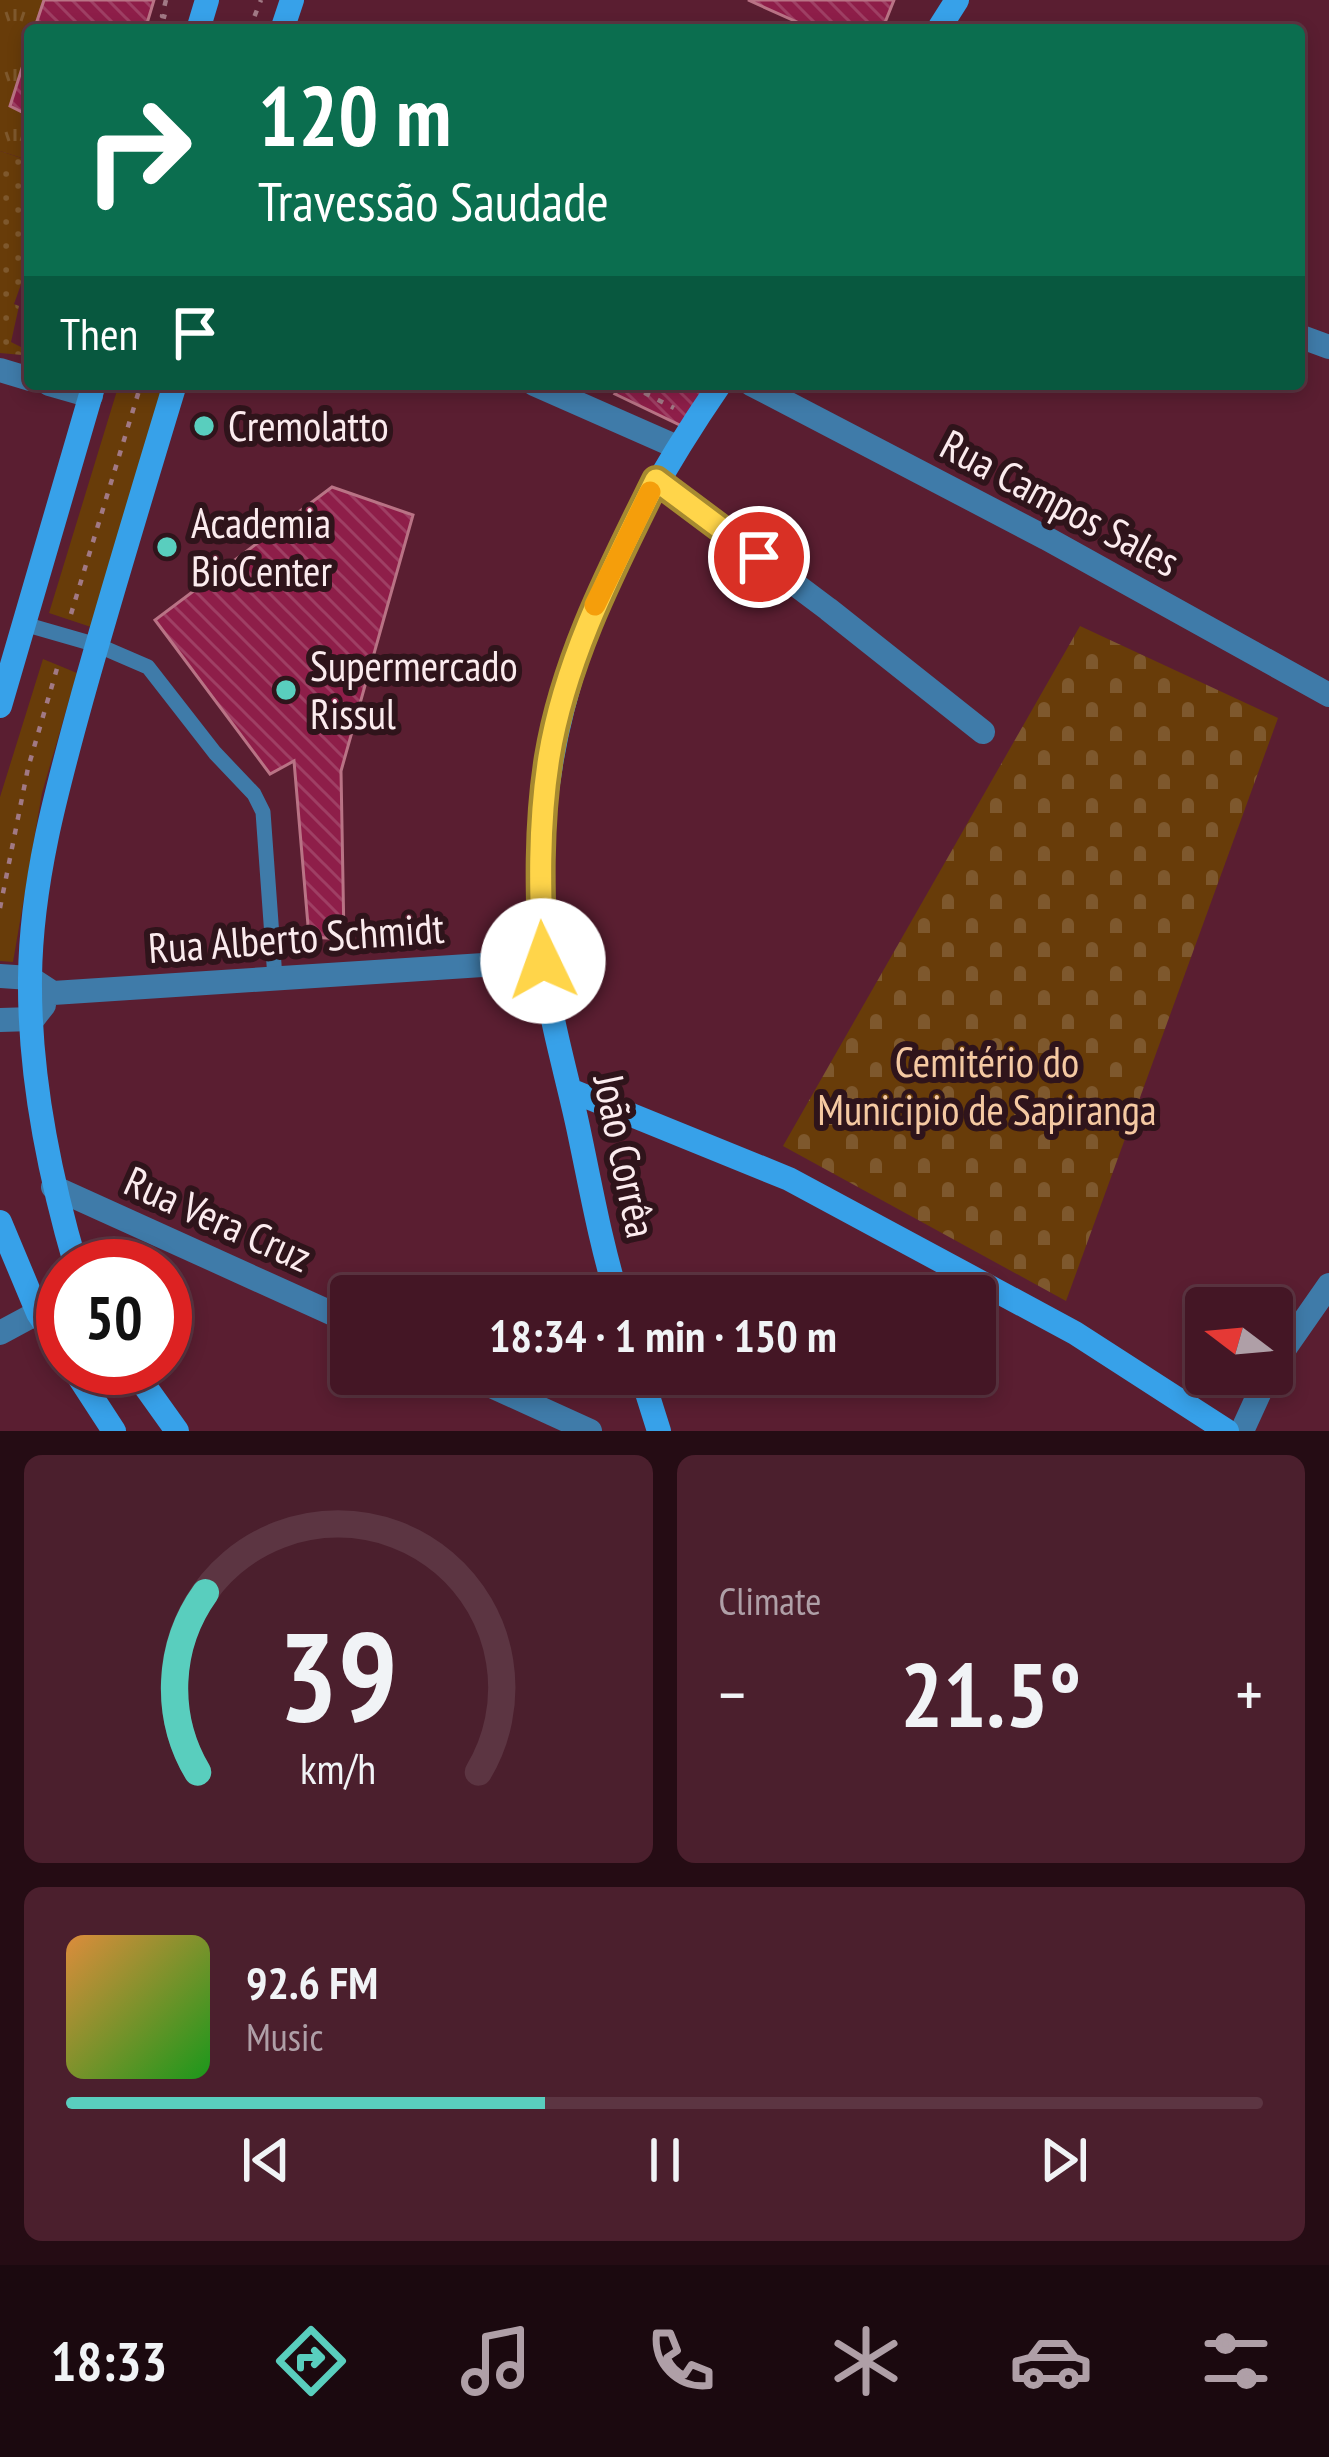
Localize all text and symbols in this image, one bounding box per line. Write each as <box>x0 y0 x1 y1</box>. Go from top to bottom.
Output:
text: 120 m <box>258 60 451 169</box>
icon: right <box>60 72 216 228</box>
text: Travessão Saudade <box>258 166 609 236</box>
icon: arrive <box>162 300 228 366</box>
text: Then <box>60 304 138 362</box>
place label: Cremolatto <box>228 398 389 453</box>
marker: Cremolatto <box>191 413 217 439</box>
street label: Rua Campos Sales <box>931 417 1189 588</box>
place label: Academia BioCenter <box>191 495 332 598</box>
pin <box>708 506 810 608</box>
icon: arrive <box>726 524 792 590</box>
marker: Academia BioCenter <box>154 534 180 560</box>
place label: Supermercado Rissul <box>310 638 518 741</box>
marker: Supermercado Rissul <box>273 677 299 703</box>
position arrow <box>480 898 606 1024</box>
street label: Rua Alberto Schmidt <box>146 900 446 975</box>
park label: Cemitério do Municipio de Sapiranga <box>817 1034 1157 1137</box>
street label: João Corrêa <box>581 1067 670 1243</box>
street label: Rua Vera Cruz <box>116 1153 320 1284</box>
speed limit sign: 50 <box>36 1239 192 1395</box>
north arrow <box>1185 1287 1293 1395</box>
map controls <box>1185 1287 1293 1395</box>
text: 18:34 · 1 min · 150 m <box>489 1306 837 1364</box>
text: Climate <box>719 1575 821 1626</box>
text: 39 <box>279 1594 398 1755</box>
text: 21.5° <box>900 1635 1081 1752</box>
text: − <box>719 1651 746 1736</box>
text: + <box>1236 1651 1263 1736</box>
text: km/h <box>300 1740 376 1796</box>
text: 92.6 FM <box>246 1953 378 2011</box>
text: Music <box>246 2011 323 2062</box>
icon: previous <box>233 2127 299 2193</box>
icon: pause <box>632 2127 698 2193</box>
icon: next <box>1031 2127 1097 2193</box>
icon: directions <box>269 2319 353 2403</box>
icon: music <box>454 2319 538 2403</box>
icon: phone <box>639 2319 723 2403</box>
icon: climate <box>824 2319 908 2403</box>
icon: car <box>1009 2319 1093 2403</box>
icon: filters <box>1194 2319 1278 2403</box>
text: 18:33 <box>51 2326 167 2396</box>

